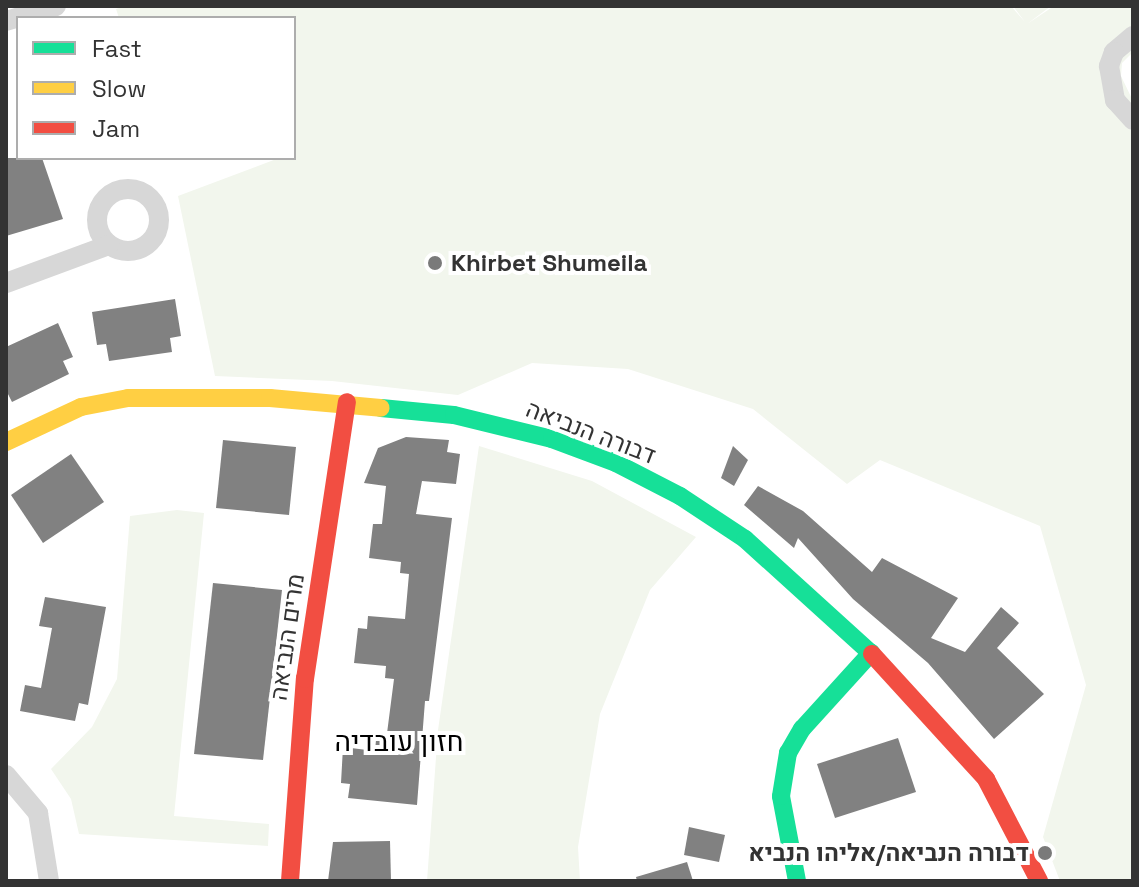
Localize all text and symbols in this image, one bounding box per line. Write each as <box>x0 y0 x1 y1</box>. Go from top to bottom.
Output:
legend <box>16 16 296 160</box>
text: Fast <box>92 33 142 64</box>
text: Slow <box>92 73 146 104</box>
text: Jam <box>92 113 140 144</box>
place label: Khirbet Shumeila <box>451 249 647 277</box>
marker: Khirbet Shumeila <box>426 254 444 272</box>
street label: דבורה הנביאה <box>522 394 660 470</box>
street label: מרים הנביאה <box>264 572 310 702</box>
district label: חזון עובדיה <box>334 724 464 758</box>
place label: דבורה הנביאה/אליהו הנביא <box>749 839 1029 867</box>
marker: דבורה הנביאה/אליהו הנביא <box>1036 844 1054 862</box>

